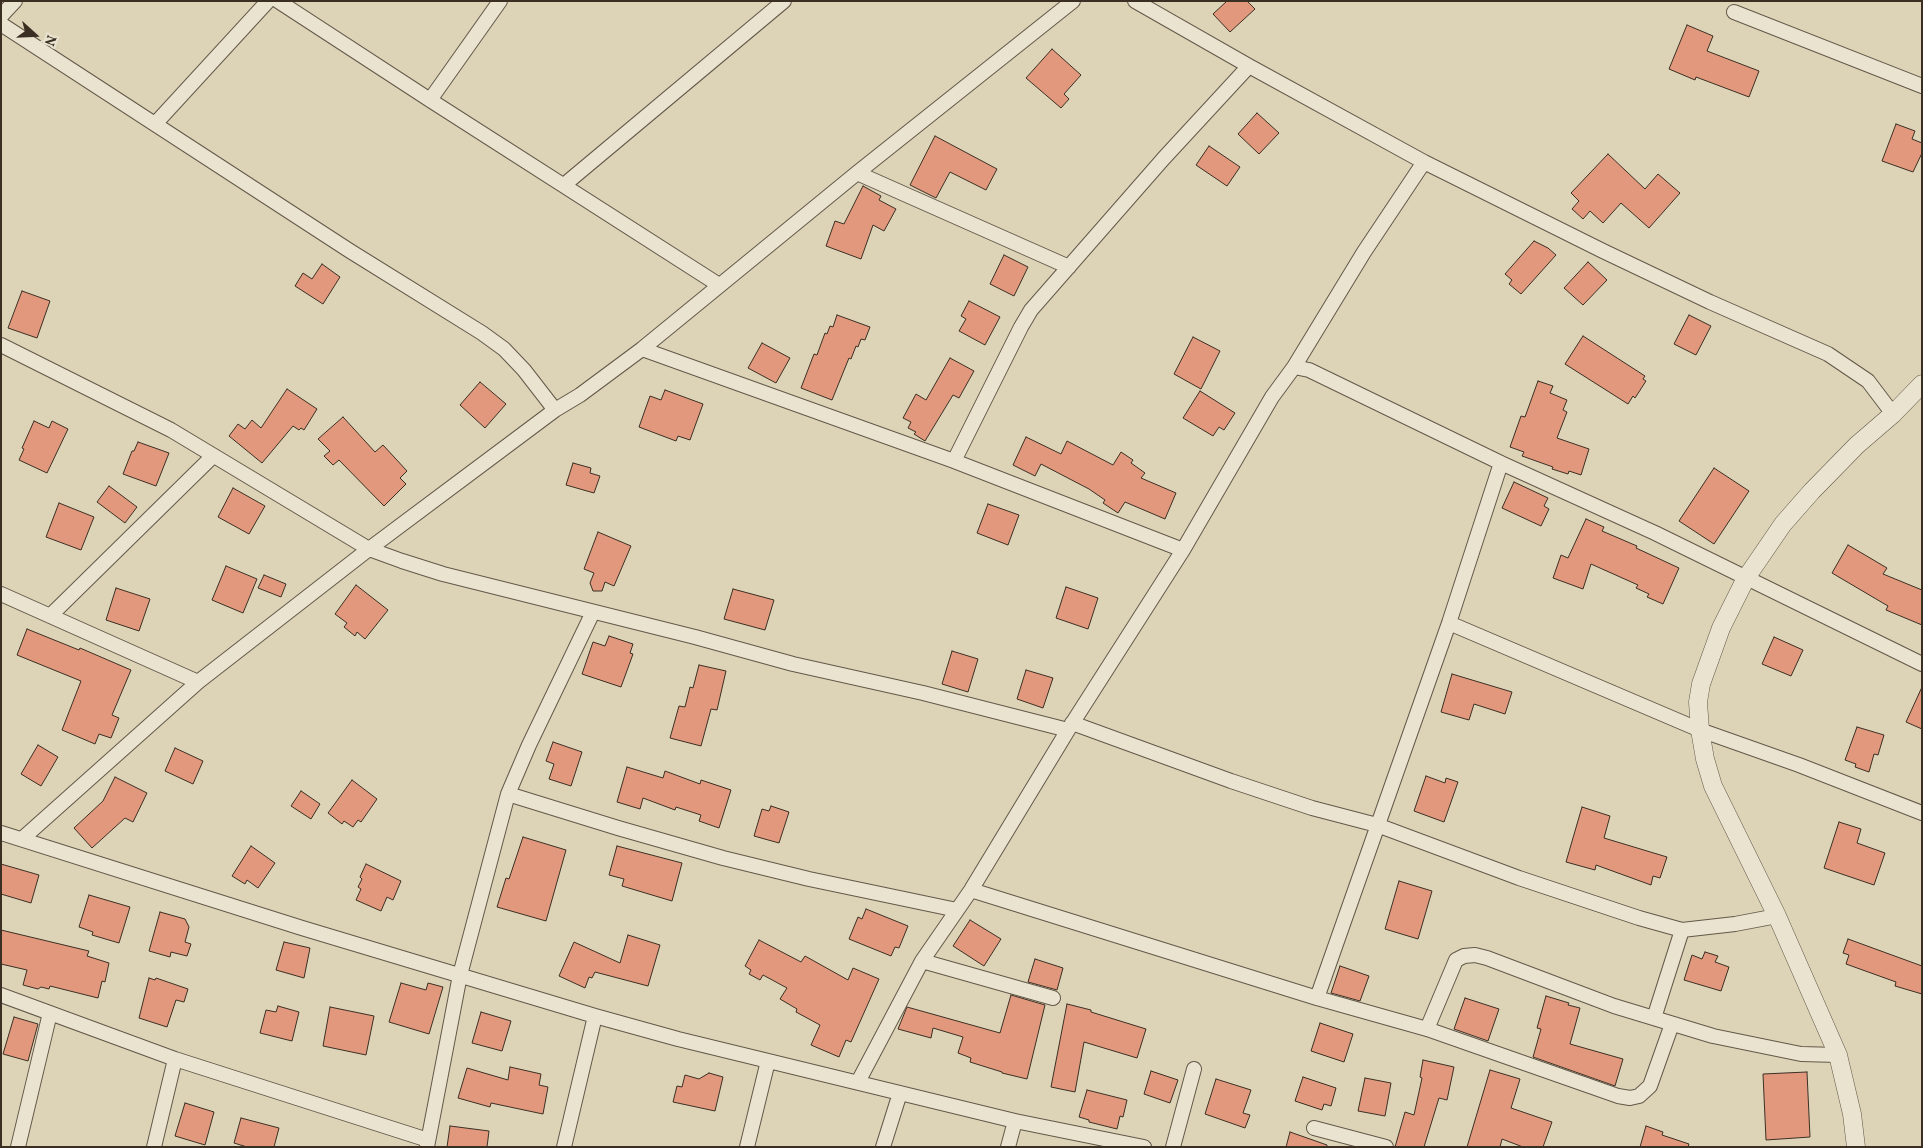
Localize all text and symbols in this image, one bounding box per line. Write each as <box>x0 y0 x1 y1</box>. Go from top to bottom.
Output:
north arrow <box>10 10 60 60</box>
text: N <box>39 32 60 48</box>

